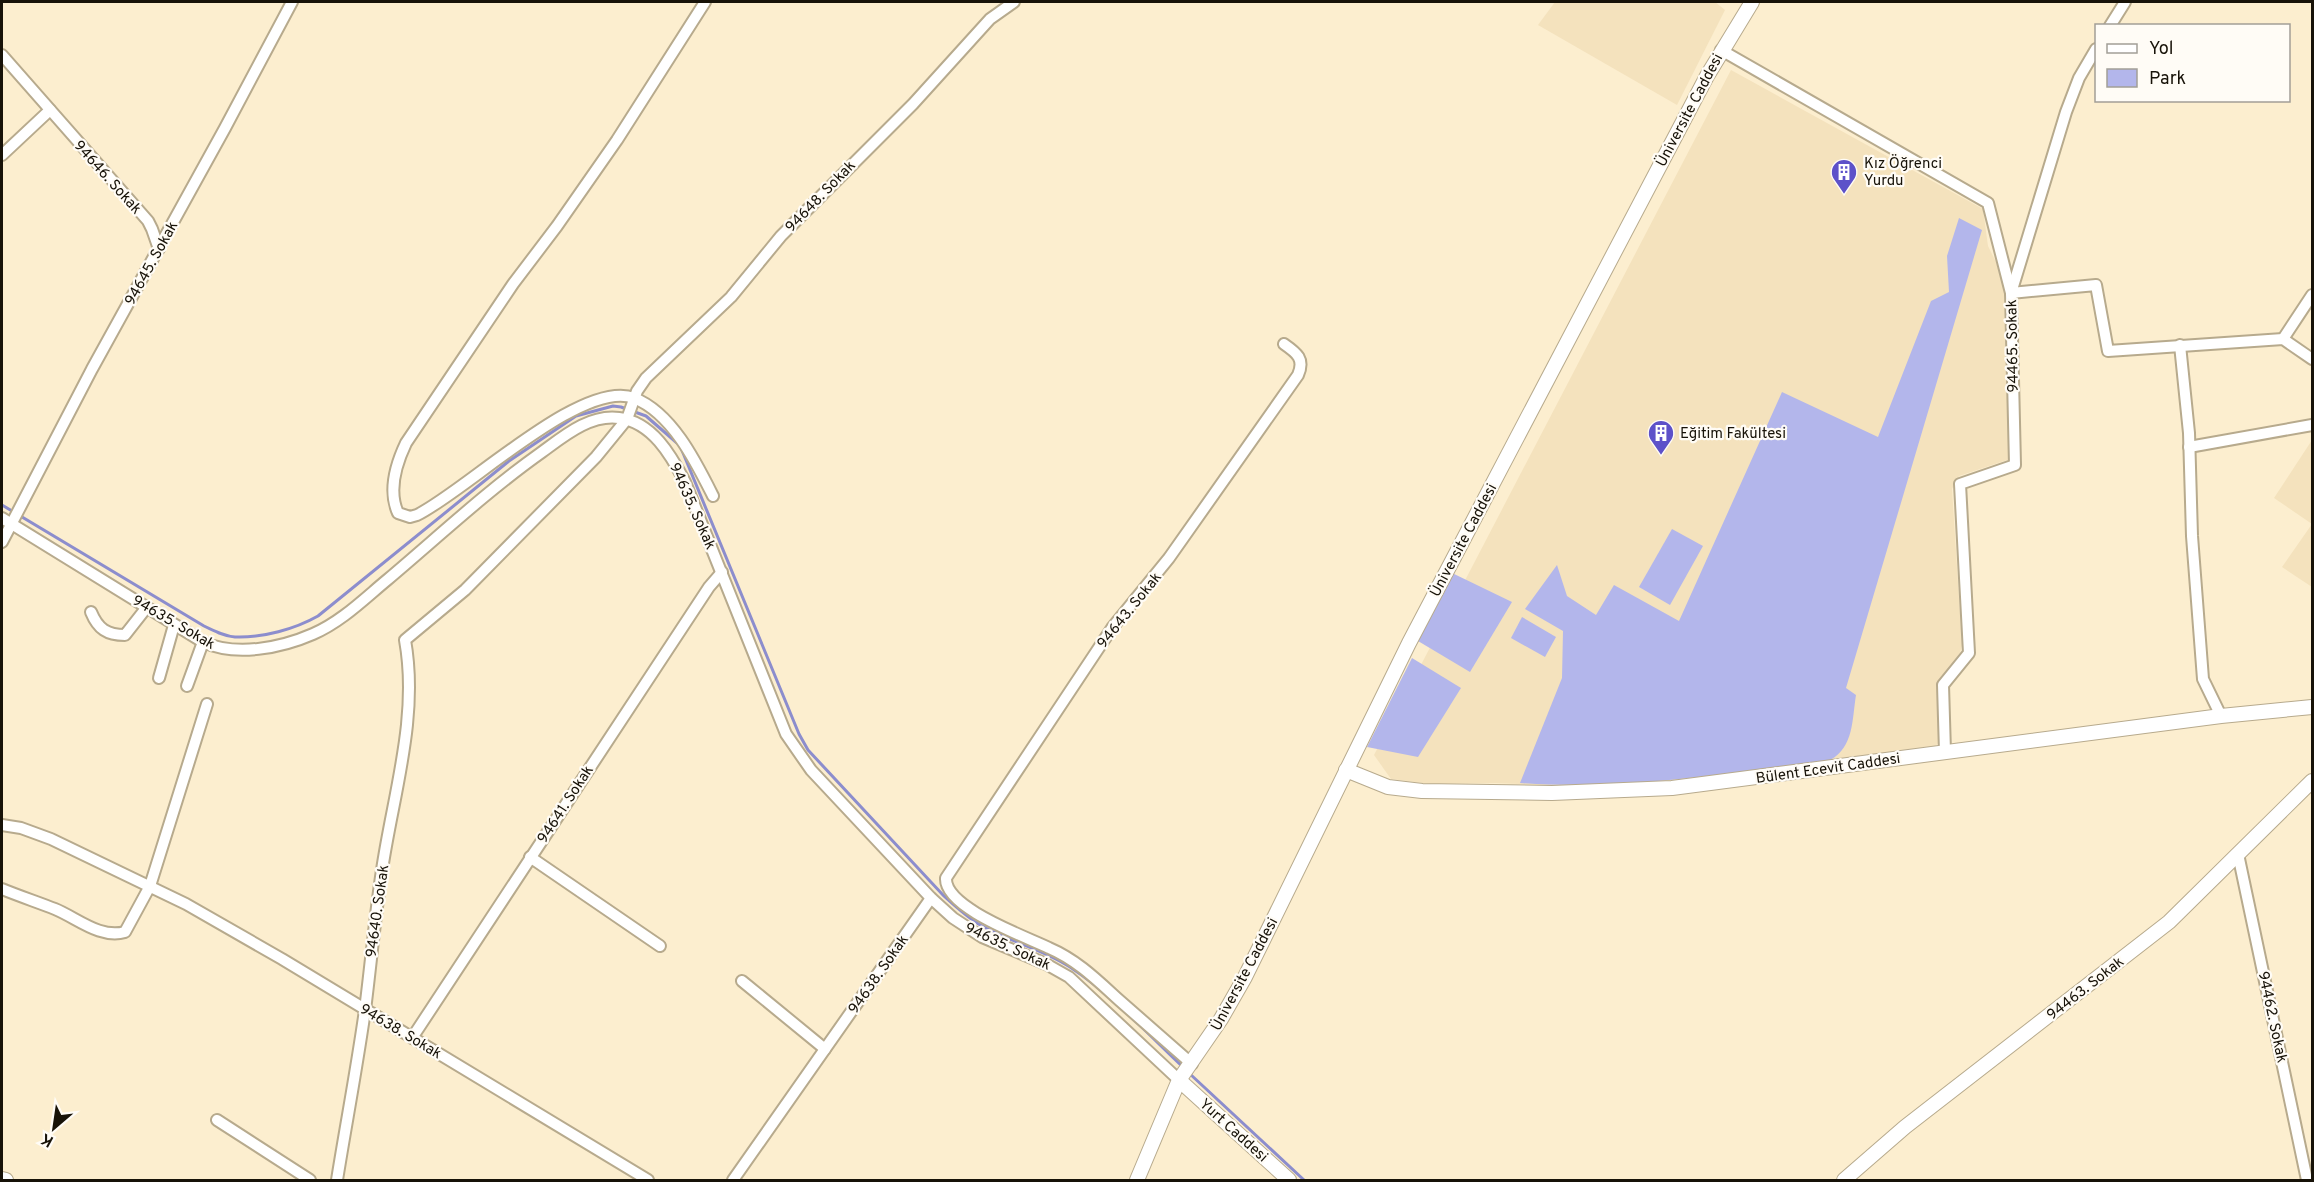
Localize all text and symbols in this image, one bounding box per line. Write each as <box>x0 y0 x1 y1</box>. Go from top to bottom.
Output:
legend <box>2095 24 2290 102</box>
text: Yol <box>2149 38 2174 61</box>
street label: Üniversite Caddesi <box>1652 50 1728 171</box>
text: Park <box>2149 68 2186 91</box>
street label: 94646. Sokak <box>69 137 145 219</box>
place label: Kız Öğrenci Yurdu <box>1864 154 1942 191</box>
street label: 94648. Sokak <box>782 157 860 237</box>
building icon: Kız Öğrenci Yurdu <box>1829 157 1859 195</box>
street label: 94645. Sokak <box>121 218 183 309</box>
street label: 94465. Sokak <box>2003 299 2024 393</box>
building icon: Eğitim Fakültesi <box>1646 418 1676 456</box>
place label: Eğitim Fakültesi <box>1680 425 1786 444</box>
street label: 94635. Sokak <box>664 460 719 553</box>
street label: Üniversite Caddesi <box>1426 480 1502 601</box>
street label: 94643. Sokak <box>1094 569 1167 653</box>
street label: 94635. Sokak <box>128 592 218 655</box>
street label: Bülent Ecevit Caddesi <box>1755 750 1902 789</box>
street label: 94641. Sokak <box>534 762 599 848</box>
street label: 94640. Sokak <box>363 864 394 959</box>
street label: Üniversite Caddesi <box>1207 914 1283 1035</box>
street label: 94635. Sokak <box>961 919 1054 976</box>
street label: 94638. Sokak <box>845 931 914 1018</box>
street label: 94463. Sokak <box>2043 953 2128 1025</box>
street label: 94462. Sokak <box>2253 970 2291 1065</box>
street label: 94638. Sokak <box>356 1000 445 1064</box>
street label: Yurt Caddesi <box>1195 1095 1271 1167</box>
north arrow <box>24 1098 84 1158</box>
text: K <box>38 1128 57 1151</box>

